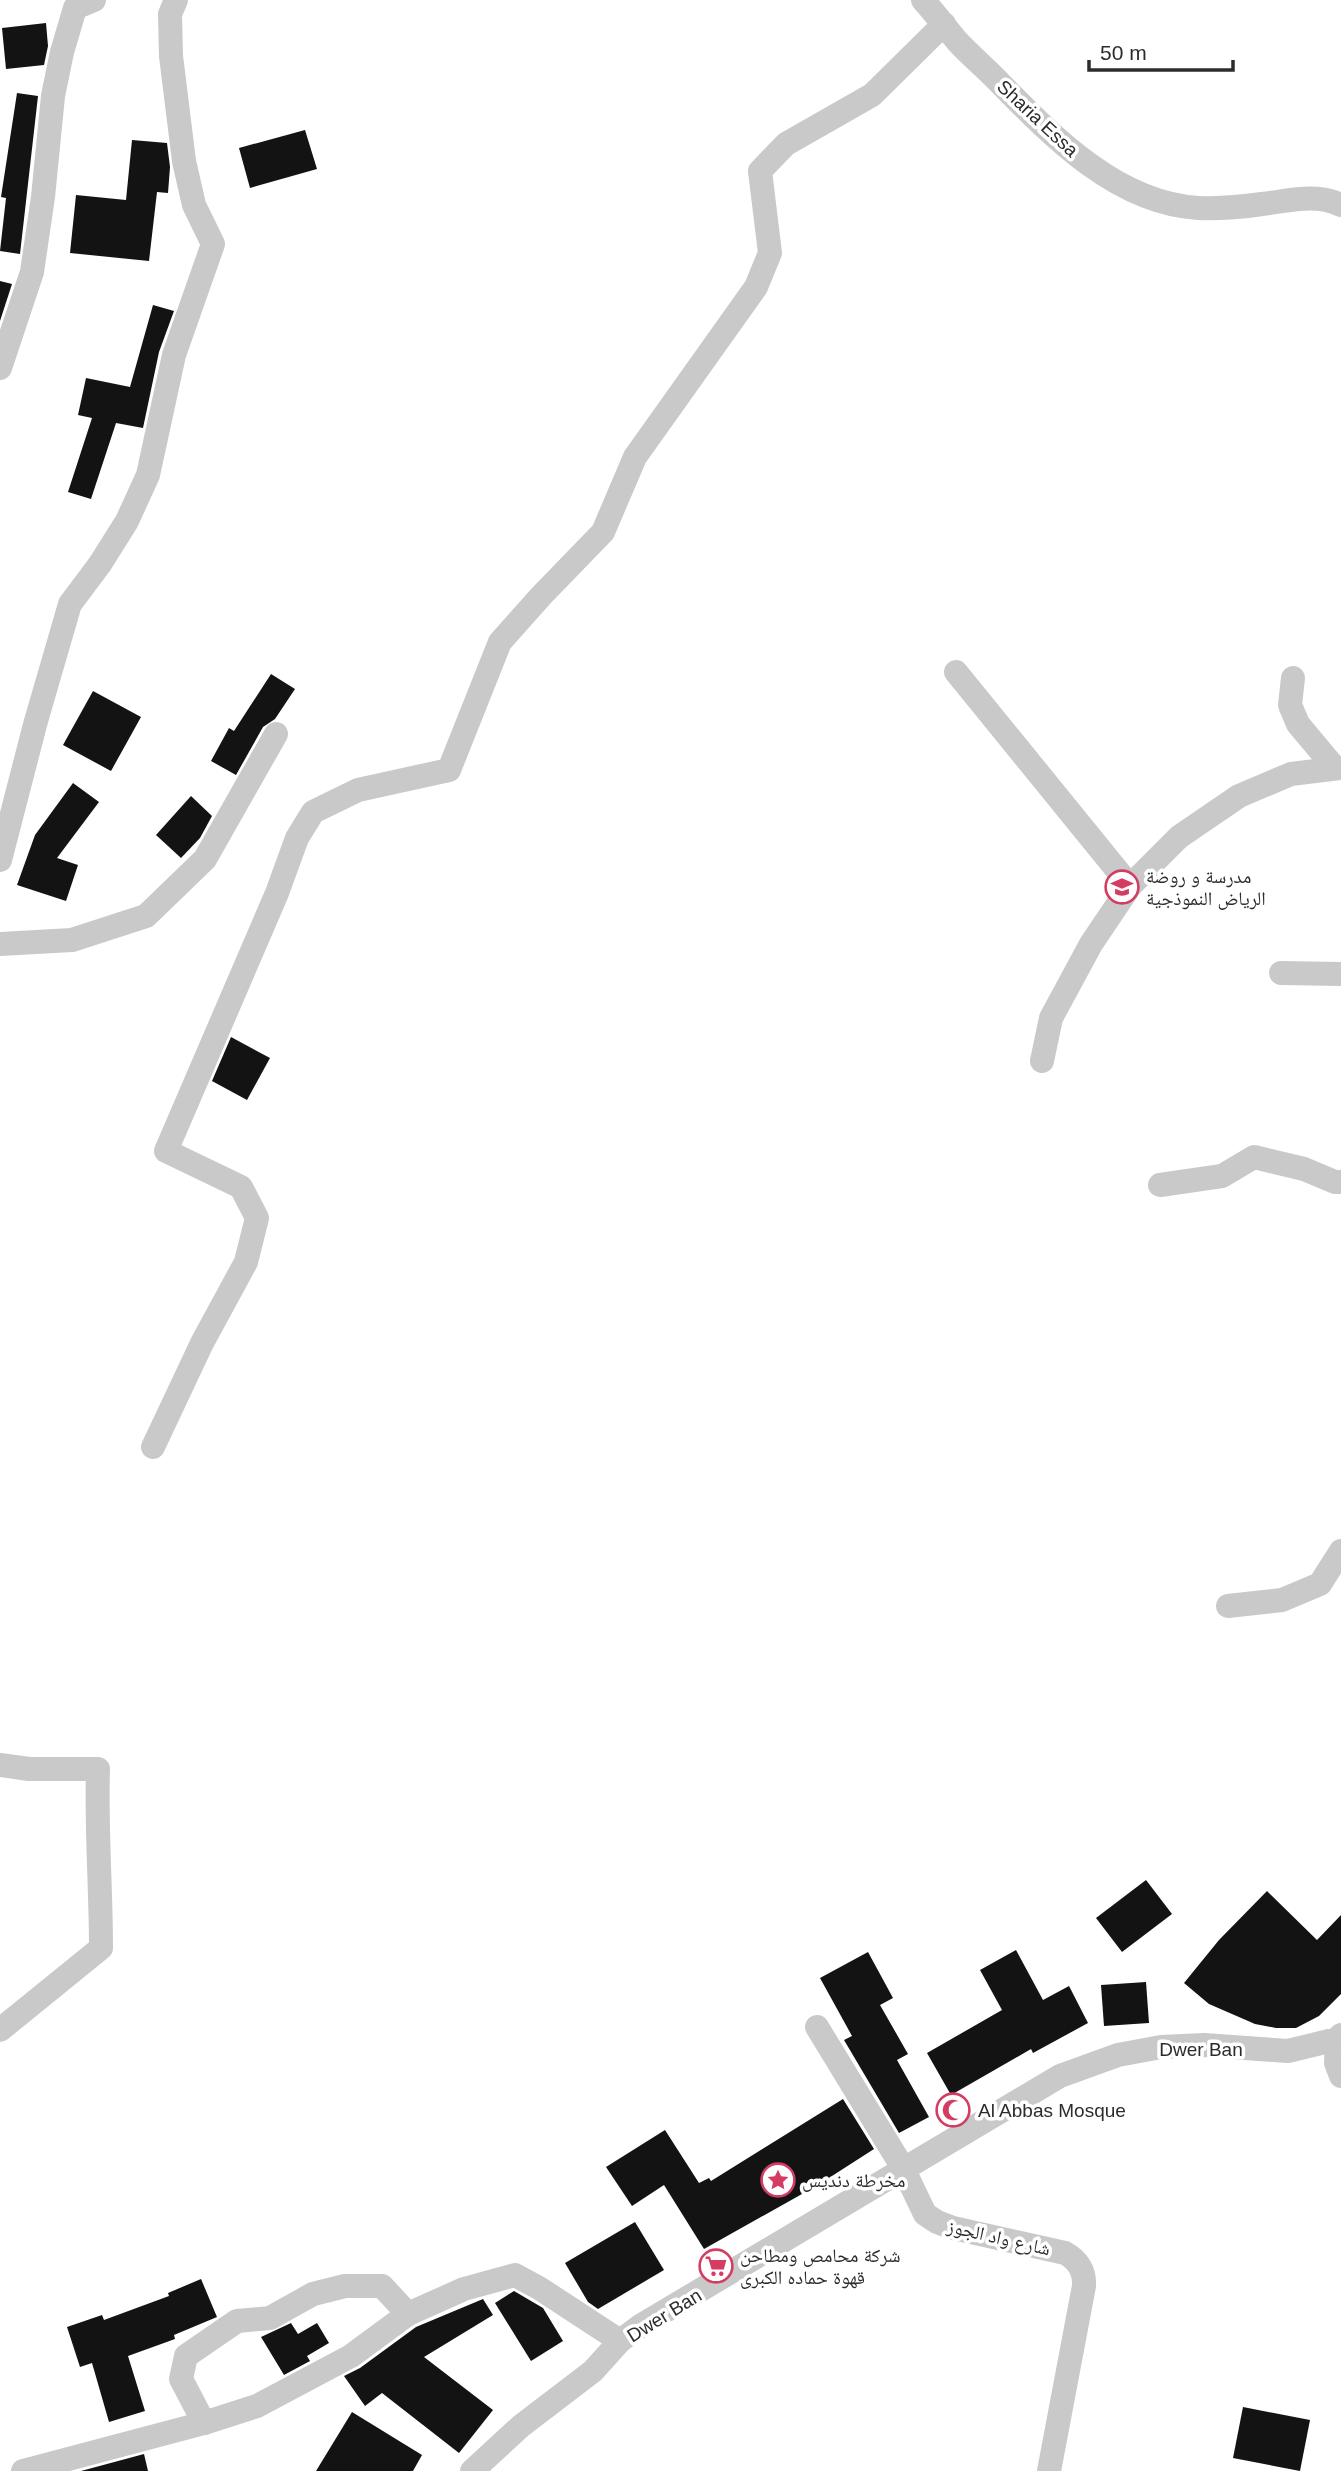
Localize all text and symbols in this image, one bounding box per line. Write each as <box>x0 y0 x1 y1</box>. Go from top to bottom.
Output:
scale bar <box>1089 28 1232 72</box>
text: 50 m <box>1100 41 1147 64</box>
street label: Sharia Essa <box>993 76 1083 161</box>
place label: مدرسة و روضة الرياض النموذجية <box>1146 866 1266 910</box>
school or university icon: مدرسة و روضة الرياض النموذجية <box>1103 868 1141 906</box>
street label: Dwer Ban <box>1159 2039 1243 2060</box>
mosque icon: Al Abbas Mosque <box>934 2091 972 2129</box>
place label: Al Abbas Mosque <box>978 2100 1126 2121</box>
place icon: مخرطة دنديس <box>759 2161 797 2199</box>
place label: مخرطة دنديس <box>802 2170 905 2192</box>
street label: شارع واد الجوز <box>944 2215 1053 2261</box>
place label: شركة محامص ومطاحن قهوة حماده الكبرى <box>740 2245 900 2289</box>
supermarket icon: شركة محامص ومطاحن قهوة حماده الكبرى <box>697 2247 735 2285</box>
street label: Dwer Ban <box>623 2284 705 2346</box>

